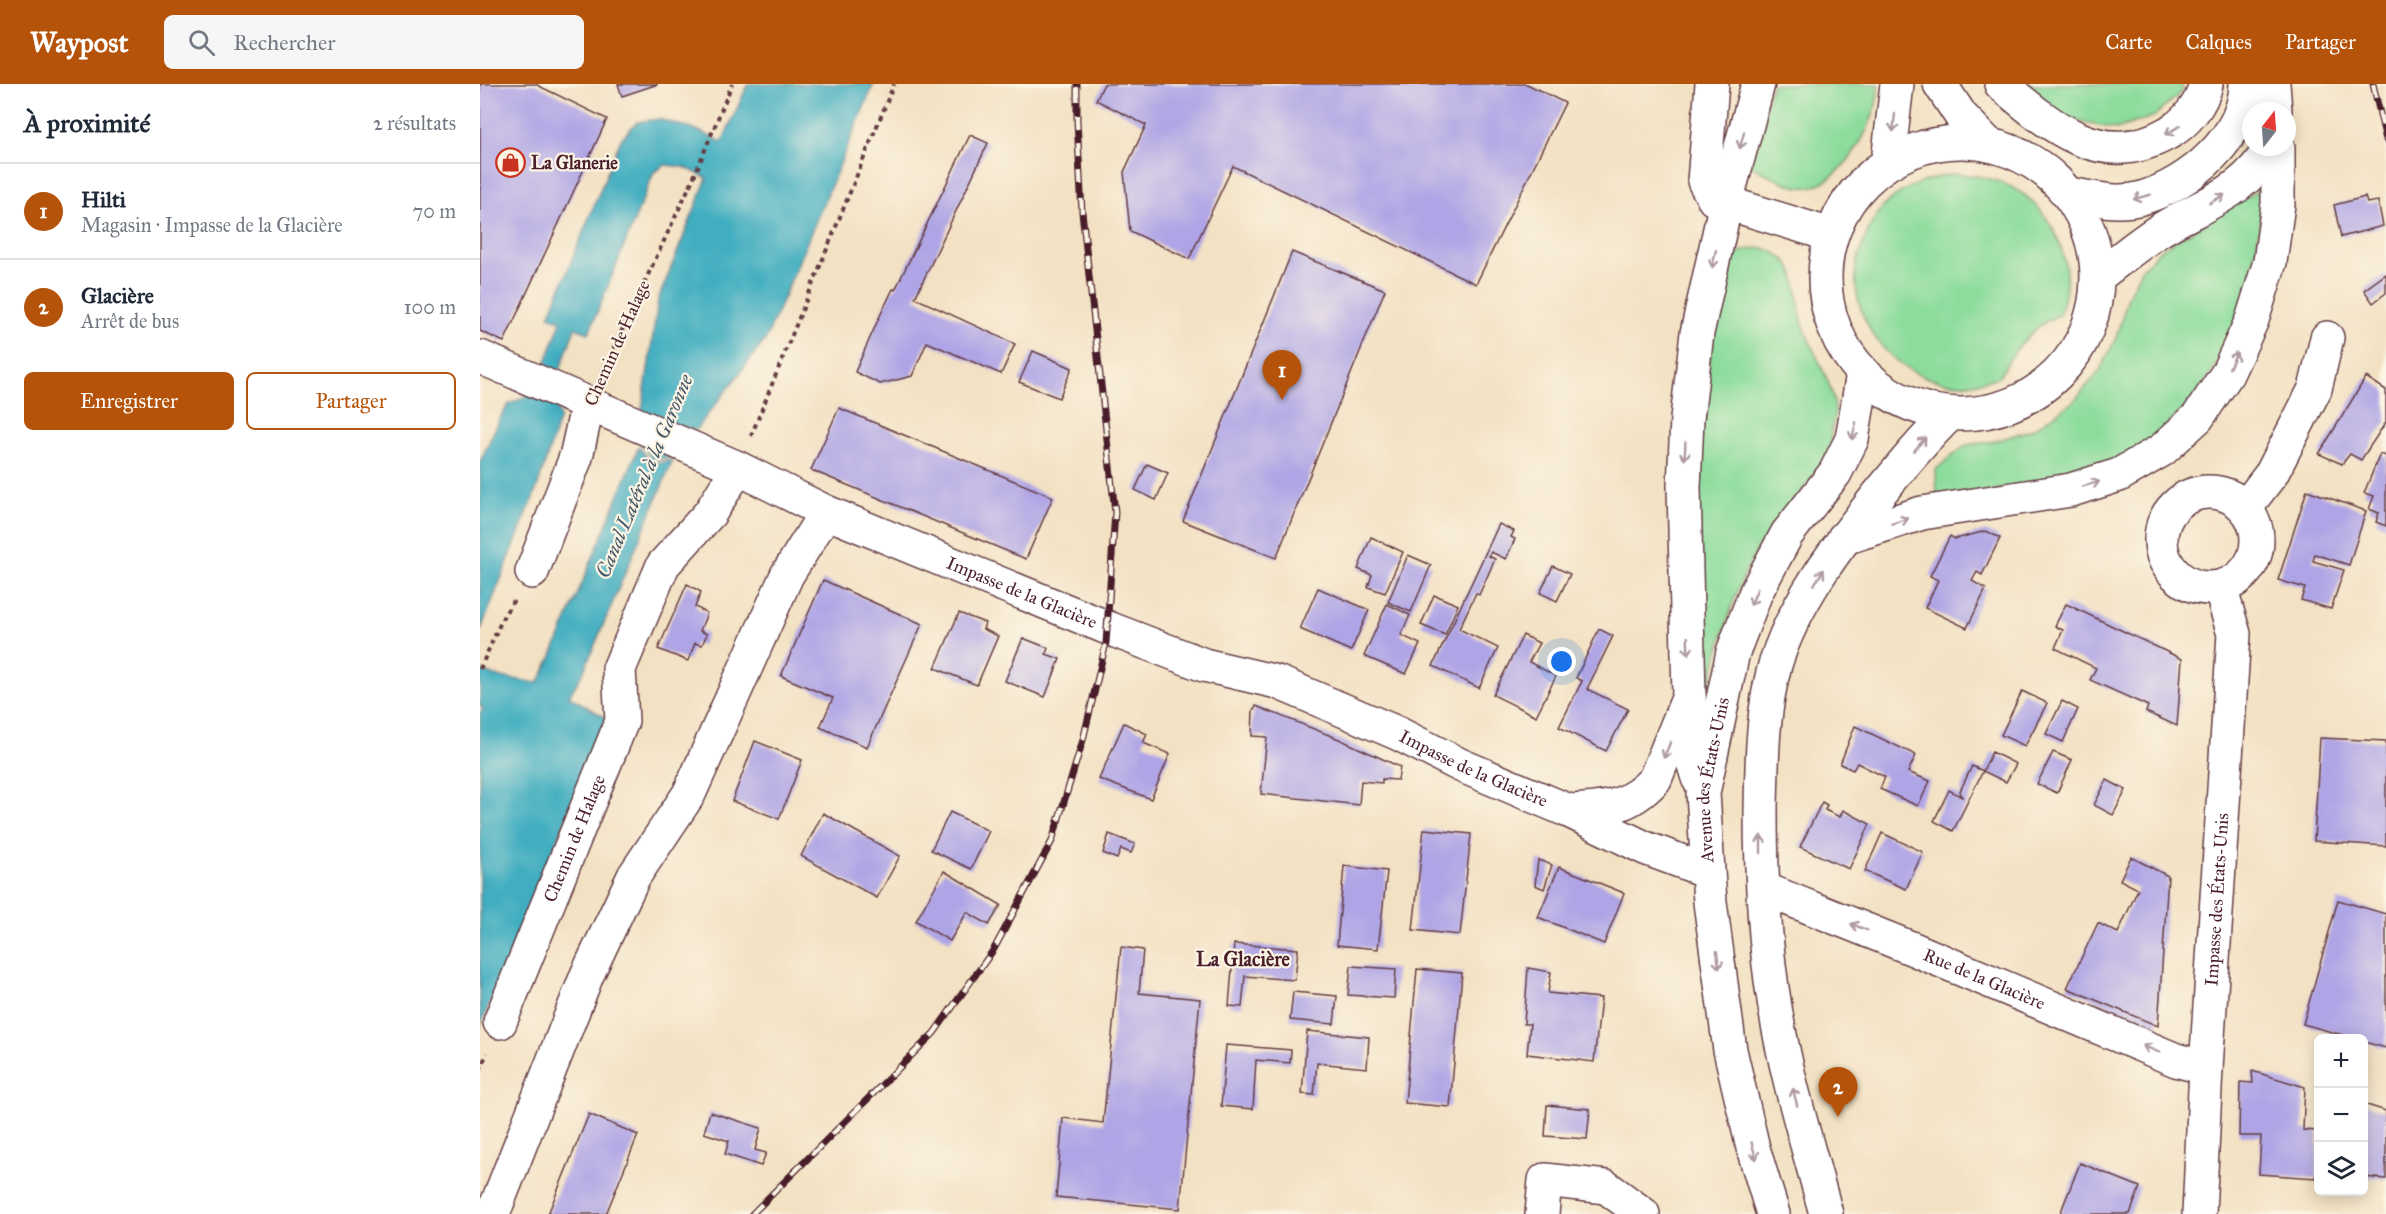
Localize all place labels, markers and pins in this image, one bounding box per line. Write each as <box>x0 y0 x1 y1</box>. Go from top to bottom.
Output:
shop icon: La Glanerie <box>494 147 526 179</box>
place label: La Glanerie <box>531 152 618 174</box>
pin: 1 <box>1262 350 1302 400</box>
pin: 2 <box>1818 1068 1858 1117</box>

